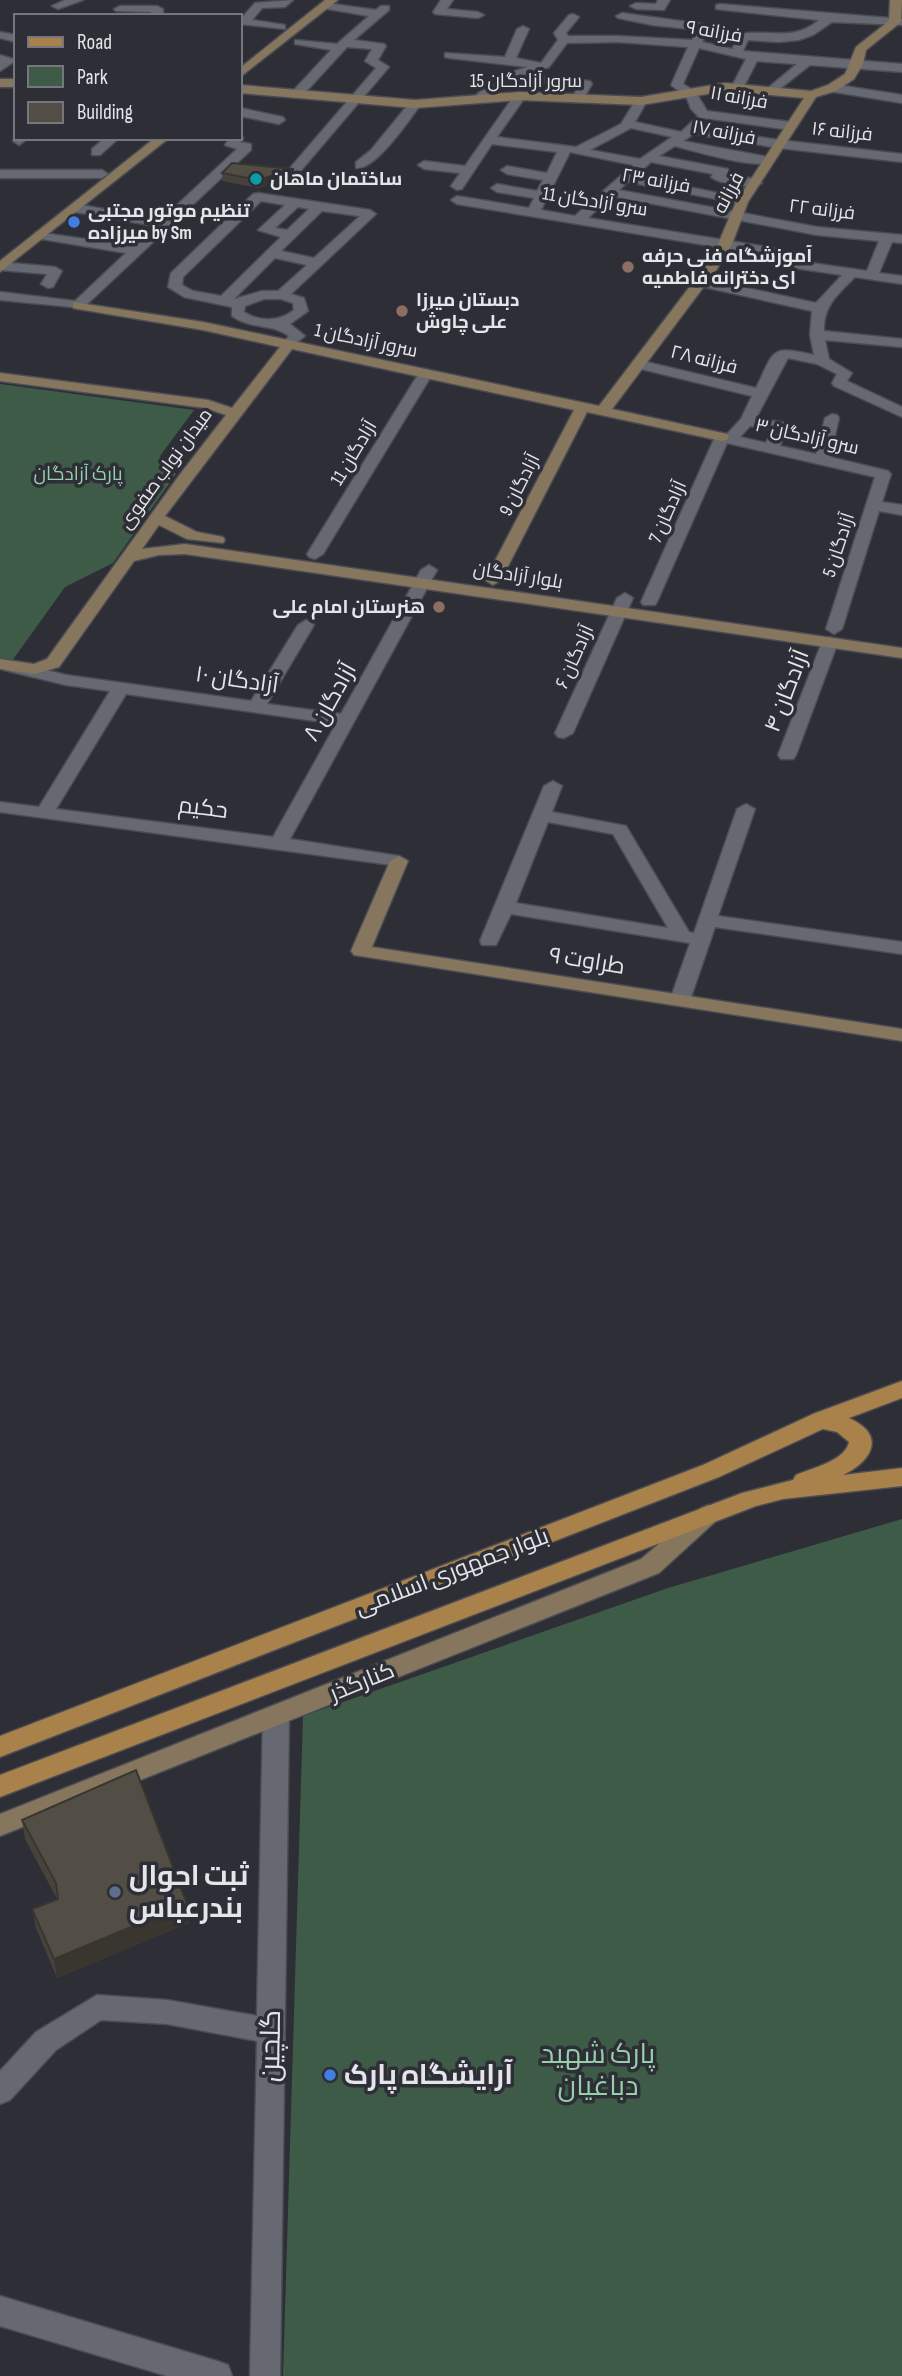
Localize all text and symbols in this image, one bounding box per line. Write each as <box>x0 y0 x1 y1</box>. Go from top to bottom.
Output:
legend <box>14 14 242 140</box>
street label: فرزانه ۹ <box>684 16 744 48</box>
text: Road <box>77 30 112 55</box>
text: Park <box>77 65 108 90</box>
street label: سرور آزادگان 15 <box>470 70 582 93</box>
street label: فرزانه ۱۱ <box>708 82 770 114</box>
text: Building <box>77 100 133 125</box>
street label: فرزانه ۱۷ <box>690 116 758 150</box>
street label: فرزانه ۱۶ <box>810 117 874 147</box>
street label: فرزانه ۲۳ <box>620 164 692 198</box>
place label: ساختمان ماهان <box>270 168 402 191</box>
street label: فرزانه <box>709 168 749 218</box>
marker: ساختمان ماهان <box>248 171 264 187</box>
street label: سرو آزادگان 11 <box>541 182 649 222</box>
street label: فرزانه ۲۲ <box>788 195 856 225</box>
place label: تنظیم موتور مجتبی میرزاده by Sm <box>88 200 251 245</box>
marker: تنظیم موتور مجتبی میرزاده by Sm <box>66 214 82 230</box>
place label: آموزشگاه فنی حرفه ای دخترانه فاطمیه <box>642 245 812 290</box>
marker: آموزشگاه فنی حرفه ای دخترانه فاطمیه <box>620 259 636 275</box>
place label: دبستان میرزا علی چاوش <box>416 289 519 335</box>
marker: دبستان میرزا علی چاوش <box>394 303 410 319</box>
street label: سرور آزادگان 1 <box>312 319 420 363</box>
street label: فرزانه ۲۸ <box>668 341 740 379</box>
street label: میدان نواب صفوی <box>114 404 218 534</box>
street label: سرو آزادگان ۳ <box>753 414 861 460</box>
street label: آزادگان 11 <box>326 416 382 490</box>
street label: آزادگان 9 <box>495 450 545 520</box>
park label: پارک آزادگان <box>33 463 123 486</box>
street label: آزادگان 7 <box>644 477 692 547</box>
street label: آزادگان 5 <box>818 510 860 580</box>
street label: بلوار آزادگان <box>472 558 564 594</box>
place label: هنرستان امام علی <box>273 596 425 620</box>
marker: هنرستان امام علی <box>431 599 447 615</box>
street label: آزادگان ۶ <box>551 621 599 693</box>
street label: آزادگان ۴ <box>759 646 815 736</box>
street label: آزادگان ۸ <box>297 658 363 746</box>
street label: آزادگان ۱۰ <box>194 660 280 700</box>
street label: حکیم <box>176 791 229 826</box>
street label: طراوت ۹ <box>547 941 627 981</box>
street label: بلوار جمهوری اسلامی <box>351 1522 553 1622</box>
street label: کنارگذر <box>323 1656 399 1708</box>
place label: ثبت احوال بندرعباس <box>129 1860 249 1925</box>
marker: ثبت احوال بندرعباس <box>107 1884 123 1900</box>
street label: گلچین <box>254 2010 289 2082</box>
park label: پارک شهید دباغیان <box>541 2038 656 2103</box>
place label: آرایشگاه پارک <box>344 2059 513 2094</box>
marker: آرایشگاه پارک <box>322 2067 338 2083</box>

